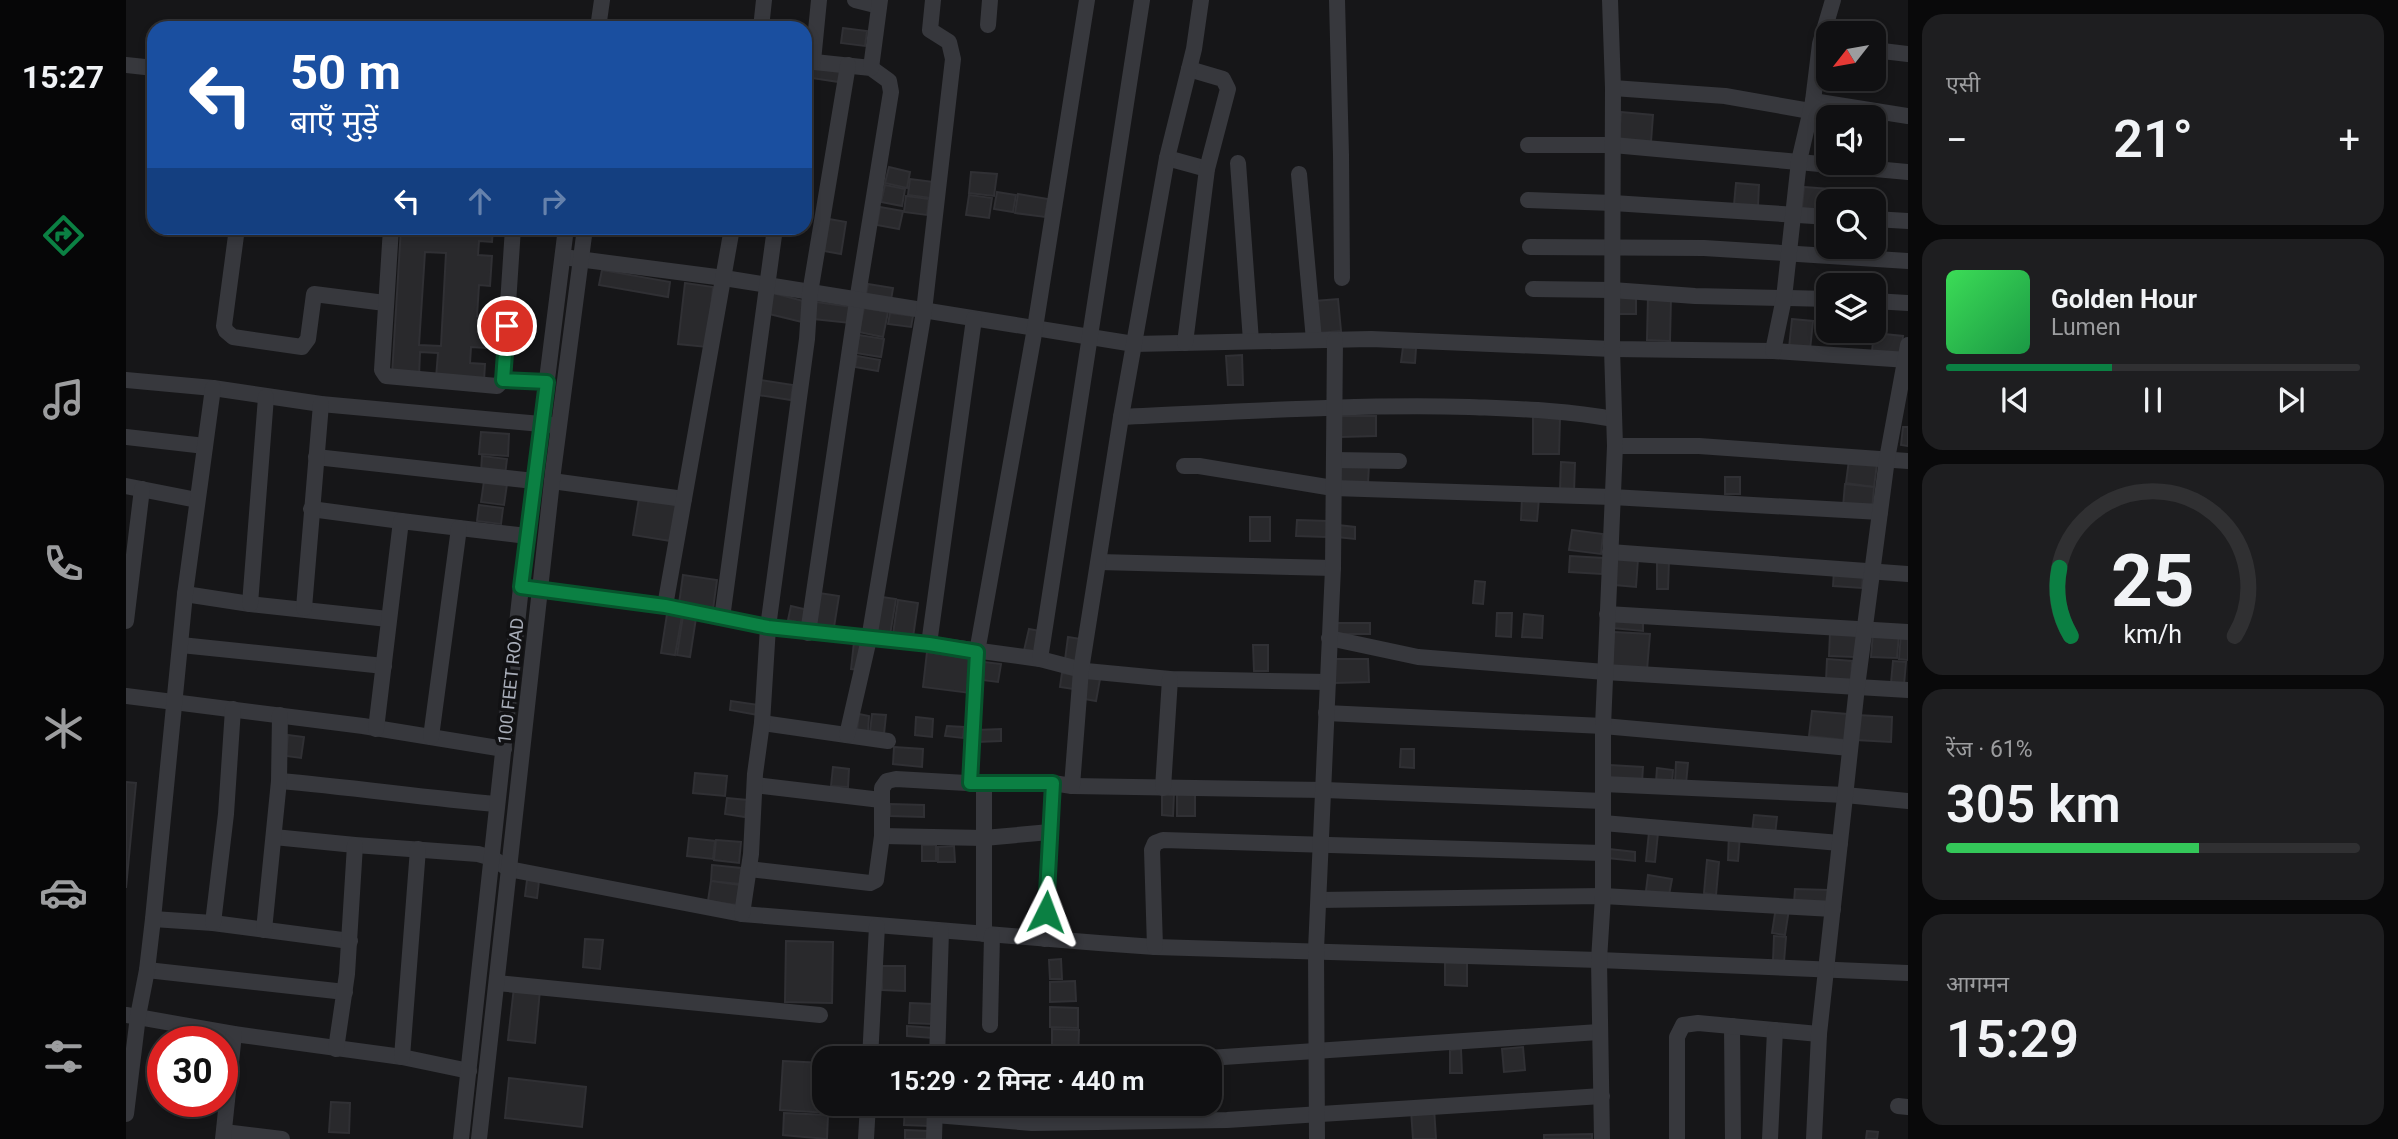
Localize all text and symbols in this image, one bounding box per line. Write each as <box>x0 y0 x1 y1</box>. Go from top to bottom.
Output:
north arrow <box>1816 21 1886 91</box>
map controls <box>1816 21 1886 343</box>
text: 50 m <box>290 44 401 101</box>
icon: left <box>175 49 266 140</box>
text: 15:27 <box>22 58 104 96</box>
text: एसी <box>1946 71 1980 98</box>
text: बाएँ मुड़ें <box>290 103 378 141</box>
button: sound <box>1816 105 1886 175</box>
text: 21° <box>2113 109 2193 170</box>
text: − <box>1946 118 1968 162</box>
text: + <box>2338 118 2360 162</box>
icon: left <box>388 182 426 220</box>
icon: ahead <box>461 182 499 220</box>
icon: right <box>534 182 572 220</box>
button: search <box>1816 189 1886 259</box>
icon: directions <box>39 211 88 260</box>
button: layers <box>1816 273 1886 343</box>
text: Golden Hour <box>2051 284 2197 314</box>
pin <box>477 296 537 356</box>
icon: arrive <box>488 307 526 345</box>
text: Lumen <box>2051 314 2121 341</box>
icon: music <box>39 375 88 424</box>
icon: previous <box>1996 381 2034 419</box>
icon: pause <box>2134 381 2172 419</box>
icon: next <box>2272 381 2310 419</box>
text: 25 <box>2111 538 2195 624</box>
icon: phone <box>39 539 88 588</box>
street label: 100 FEET ROAD <box>493 617 528 745</box>
text: km/h <box>2124 619 2182 648</box>
icon: climate <box>39 704 88 753</box>
text: रेंज · 61% <box>1946 736 2033 763</box>
text: 305 km <box>1946 774 2121 835</box>
icon: car <box>39 868 88 917</box>
position arrow <box>1009 875 1083 949</box>
text: आगमन <box>1946 971 2009 998</box>
text: 15:29 <box>1946 1009 2079 1070</box>
speed limit sign: 30 <box>147 1026 238 1117</box>
icon: filters <box>39 1032 88 1081</box>
text: 15:29 · 2 मिनट · 440 m <box>889 1066 1145 1096</box>

